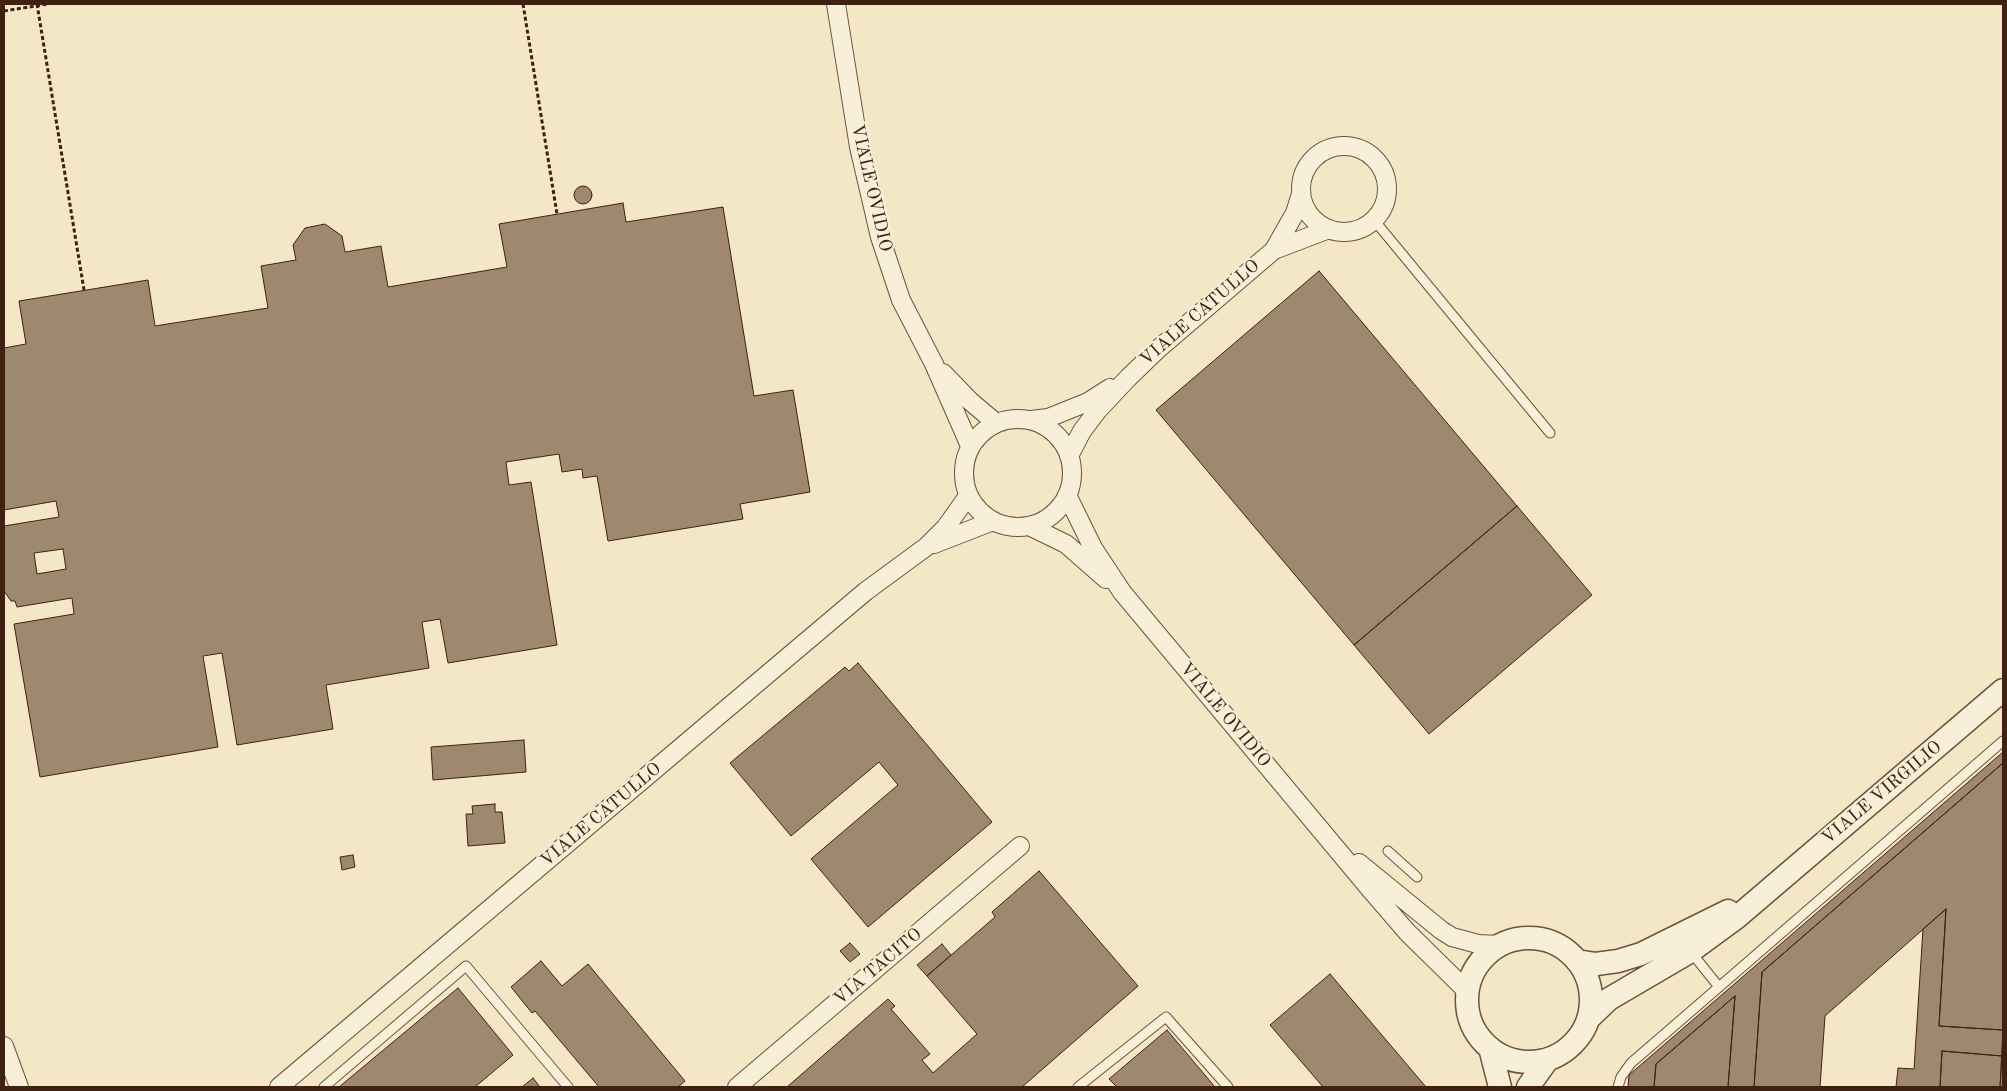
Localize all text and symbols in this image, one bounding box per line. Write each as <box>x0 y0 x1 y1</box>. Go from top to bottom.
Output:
street label: VIALE OVIDIO <box>846 122 896 254</box>
street label: VIALE CATULLO <box>1136 255 1264 371</box>
street label: VIALE OVIDIO <box>1175 658 1275 772</box>
street label: VIALE VIRGILIO <box>1818 737 1946 849</box>
street label: VIALE CATULLO <box>536 758 666 872</box>
street label: VIA TACITO <box>829 924 927 1010</box>

